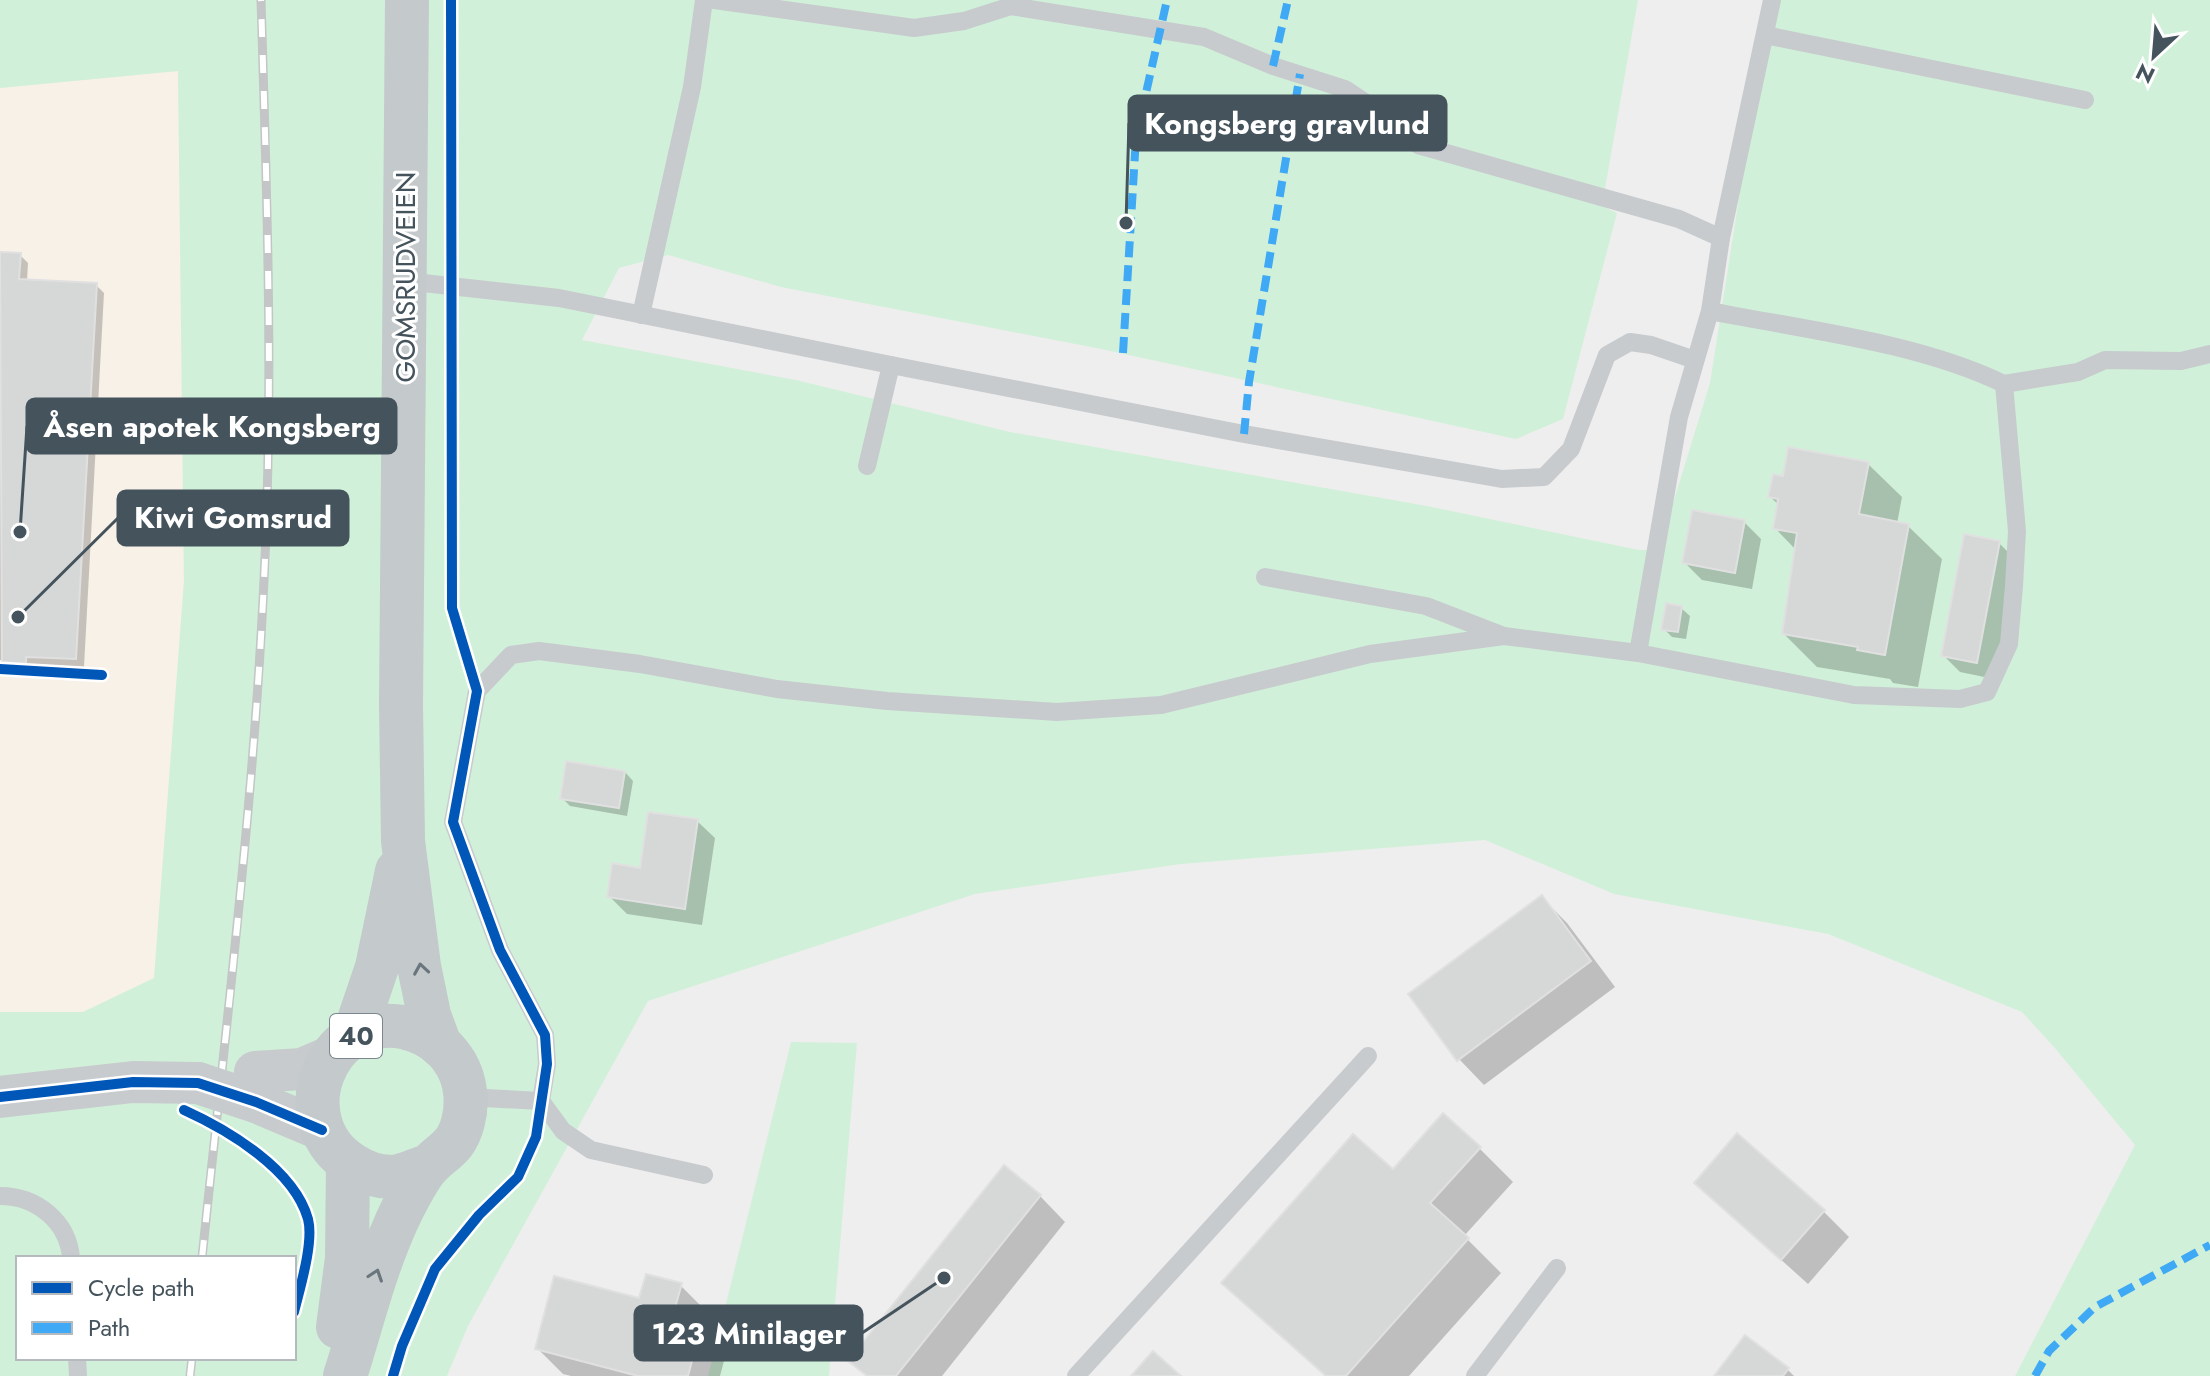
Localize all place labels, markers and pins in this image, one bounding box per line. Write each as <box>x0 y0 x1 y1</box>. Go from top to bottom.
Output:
callout: Kongsberg gravlund <box>1129 96 1446 150</box>
callout: Åsen apotek Kongsberg <box>27 399 396 453</box>
callout: Kiwi Gomsrud <box>118 491 348 545</box>
callout: 123 Minilager <box>635 1306 862 1360</box>

